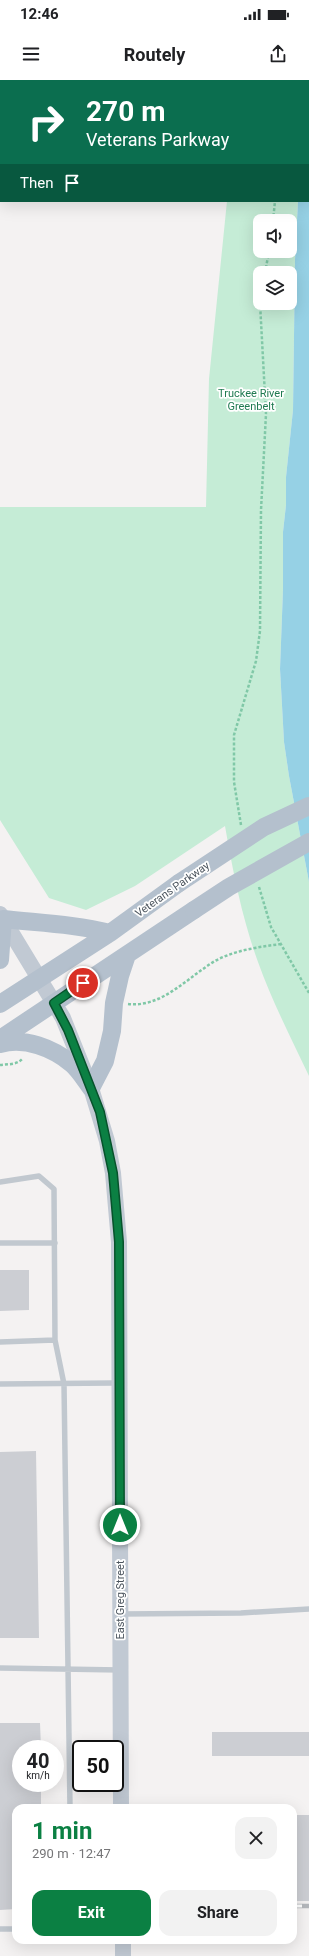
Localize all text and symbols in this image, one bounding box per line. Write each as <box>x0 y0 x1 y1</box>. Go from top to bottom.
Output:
text: 12:46 <box>20 5 59 23</box>
icon: menu <box>20 43 42 65</box>
icon: share <box>267 43 289 65</box>
text: Routely <box>124 44 185 65</box>
text: 270 m <box>86 95 165 128</box>
icon: right <box>20 96 72 148</box>
text: Veterans Parkway <box>86 129 229 150</box>
icon: arrive <box>61 172 83 194</box>
text: Then <box>20 174 53 192</box>
map controls <box>253 214 297 310</box>
button: sound <box>253 214 297 258</box>
button: layers <box>253 266 297 310</box>
park label: Truckee River Greenbelt <box>218 387 284 413</box>
street label: Veterans Parkway <box>133 859 213 920</box>
pin <box>66 966 100 1000</box>
icon: arrive <box>72 972 94 994</box>
position arrow <box>99 1504 141 1546</box>
street label: East Greg Street <box>114 1560 127 1640</box>
speed limit sign: 50 <box>72 1740 124 1792</box>
text: 40 <box>27 1749 49 1773</box>
text: km/h <box>26 1770 50 1781</box>
text: 1 min <box>32 1817 92 1845</box>
button: close <box>235 1817 277 1859</box>
text: 290 m · 12:47 <box>32 1846 111 1861</box>
button: Exit <box>32 1890 151 1936</box>
button: Share <box>159 1890 277 1936</box>

